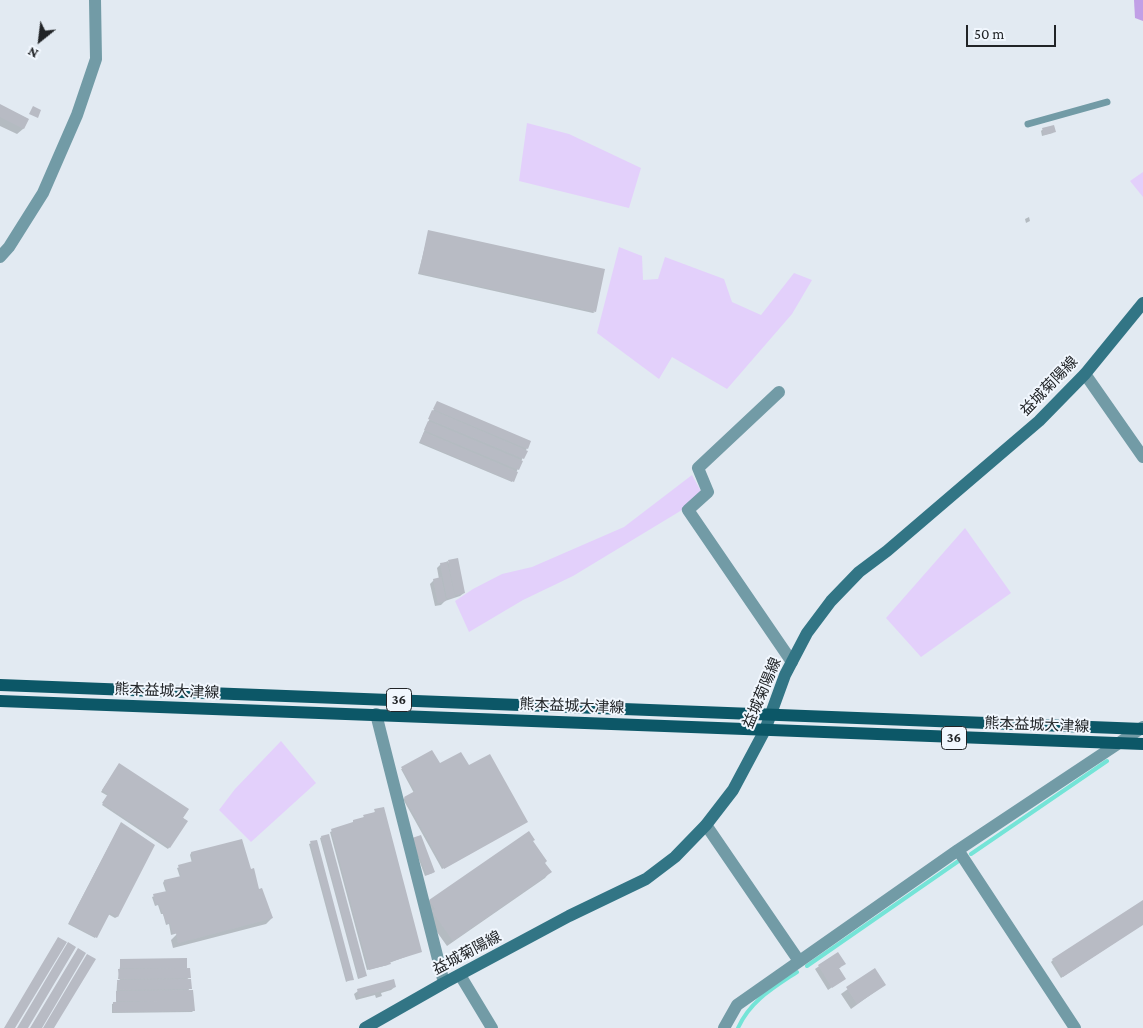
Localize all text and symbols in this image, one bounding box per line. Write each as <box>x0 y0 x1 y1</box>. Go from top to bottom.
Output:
north arrow <box>15 15 65 65</box>
scale bar <box>968 15 1058 47</box>
text: 50 m <box>974 26 1004 42</box>
text: N <box>25 44 41 62</box>
street label: 益城菊陽線 <box>1016 353 1082 419</box>
street label: 益城菊陽線 <box>739 655 785 731</box>
street label: 熊本益城大津線 <box>114 680 220 702</box>
road number: 36 <box>386 688 412 712</box>
street label: 熊本益城大津線 <box>519 695 625 717</box>
street label: 熊本益城大津線 <box>984 714 1090 736</box>
road number: 36 <box>942 726 966 750</box>
street label: 益城菊陽線 <box>430 927 504 979</box>

